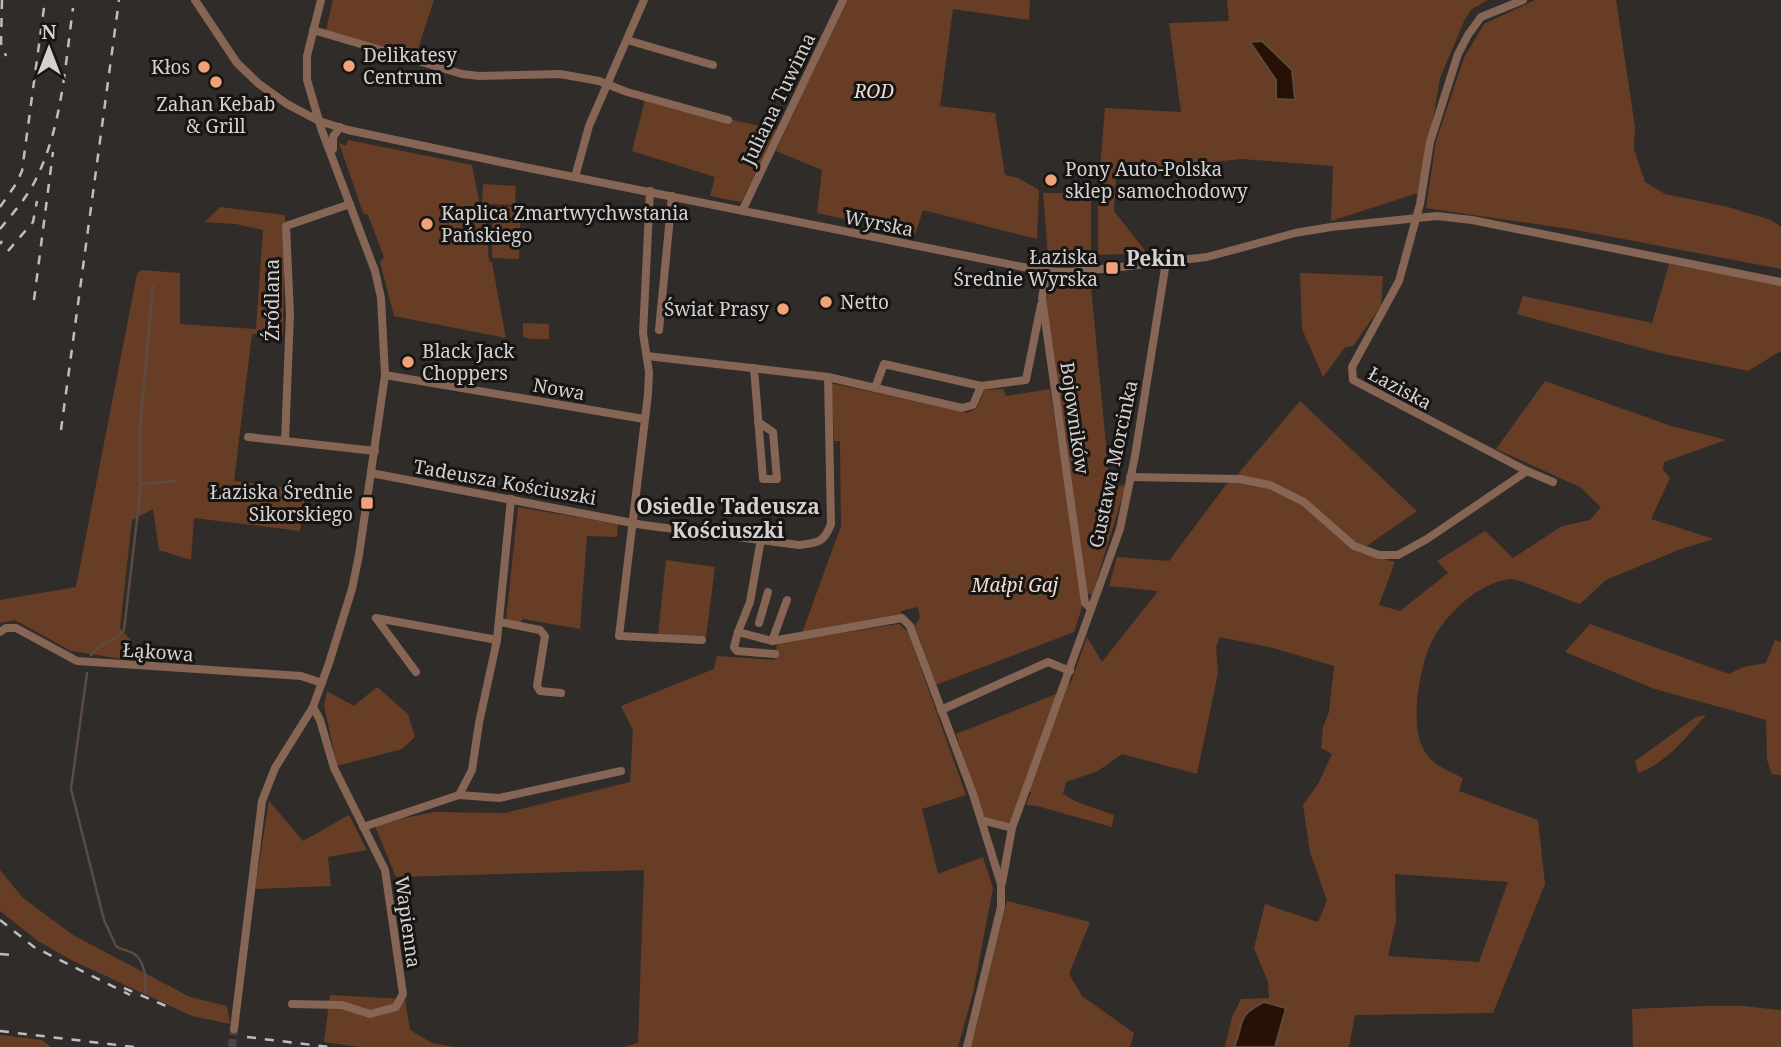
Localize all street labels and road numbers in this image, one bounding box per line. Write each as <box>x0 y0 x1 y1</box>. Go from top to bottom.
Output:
street label: Juliana Tuwima <box>734 28 821 170</box>
street label: Wyrska <box>842 204 916 242</box>
street label: Źródlana <box>259 259 285 341</box>
street label: Bojowników <box>1054 360 1096 476</box>
street label: Łaziska <box>1364 360 1436 416</box>
street label: Nowa <box>531 372 587 406</box>
street label: Gustawa Morcinka <box>1083 378 1143 550</box>
street label: Tadeusza Kościuszki <box>412 453 598 511</box>
street label: Łąkowa <box>122 637 194 667</box>
street label: Wapienna <box>389 874 427 970</box>

